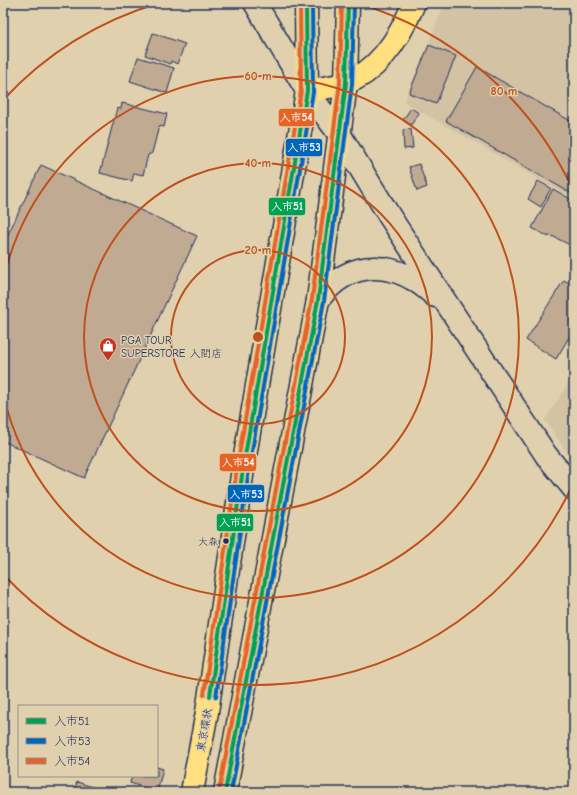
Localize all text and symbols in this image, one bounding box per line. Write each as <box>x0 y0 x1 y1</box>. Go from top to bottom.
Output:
text: 60 m <box>245 69 271 83</box>
text: 80 m <box>491 84 517 98</box>
line badge: 入市54 <box>278 108 315 127</box>
text: 入市54 <box>280 111 313 124</box>
line badge: 入市53 <box>285 138 323 157</box>
text: 入市53 <box>287 141 321 154</box>
text: 40 m <box>245 156 271 170</box>
line badge: 入市51 <box>268 197 306 216</box>
text: 入市51 <box>271 200 303 213</box>
text: 20 m <box>245 243 271 257</box>
centre of rings <box>251 330 265 344</box>
place label: PGA TOUR SUPERSTORE 入間店 <box>121 334 222 360</box>
shop icon: PGA TOUR SUPERSTORE 入間店 <box>98 336 118 361</box>
line badge: 入市54 <box>219 453 257 472</box>
text: 入市54 <box>222 456 255 469</box>
line badge: 入市53 <box>227 484 265 503</box>
text: 入市53 <box>229 488 263 501</box>
line badge: 入市51 <box>216 513 254 532</box>
text: 入市51 <box>219 516 251 529</box>
place label: 大森 <box>198 536 218 548</box>
marker: 大森 <box>221 536 231 546</box>
legend <box>18 705 158 777</box>
street label: 東京環状 <box>194 707 215 753</box>
text: 入市51 <box>54 714 90 728</box>
text: 入市53 <box>54 734 91 748</box>
text: 入市54 <box>54 754 91 768</box>

